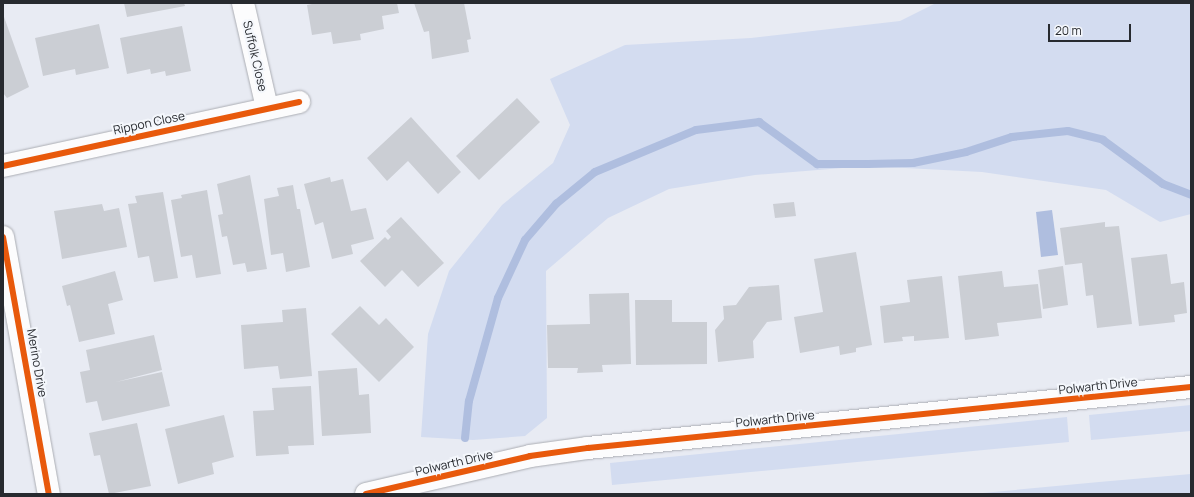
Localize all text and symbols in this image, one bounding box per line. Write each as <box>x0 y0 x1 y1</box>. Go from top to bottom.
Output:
scale bar <box>1050 16 1133 42</box>
street label: Suffolk Close <box>240 19 270 93</box>
text: 20 m <box>1055 22 1082 39</box>
street label: Rippon Close <box>112 108 186 138</box>
street label: Merino Drive <box>24 328 50 398</box>
street label: Polwarth Drive <box>1058 375 1138 397</box>
street label: Polwarth Drive <box>735 408 815 430</box>
street label: Polwarth Drive <box>414 447 494 479</box>

